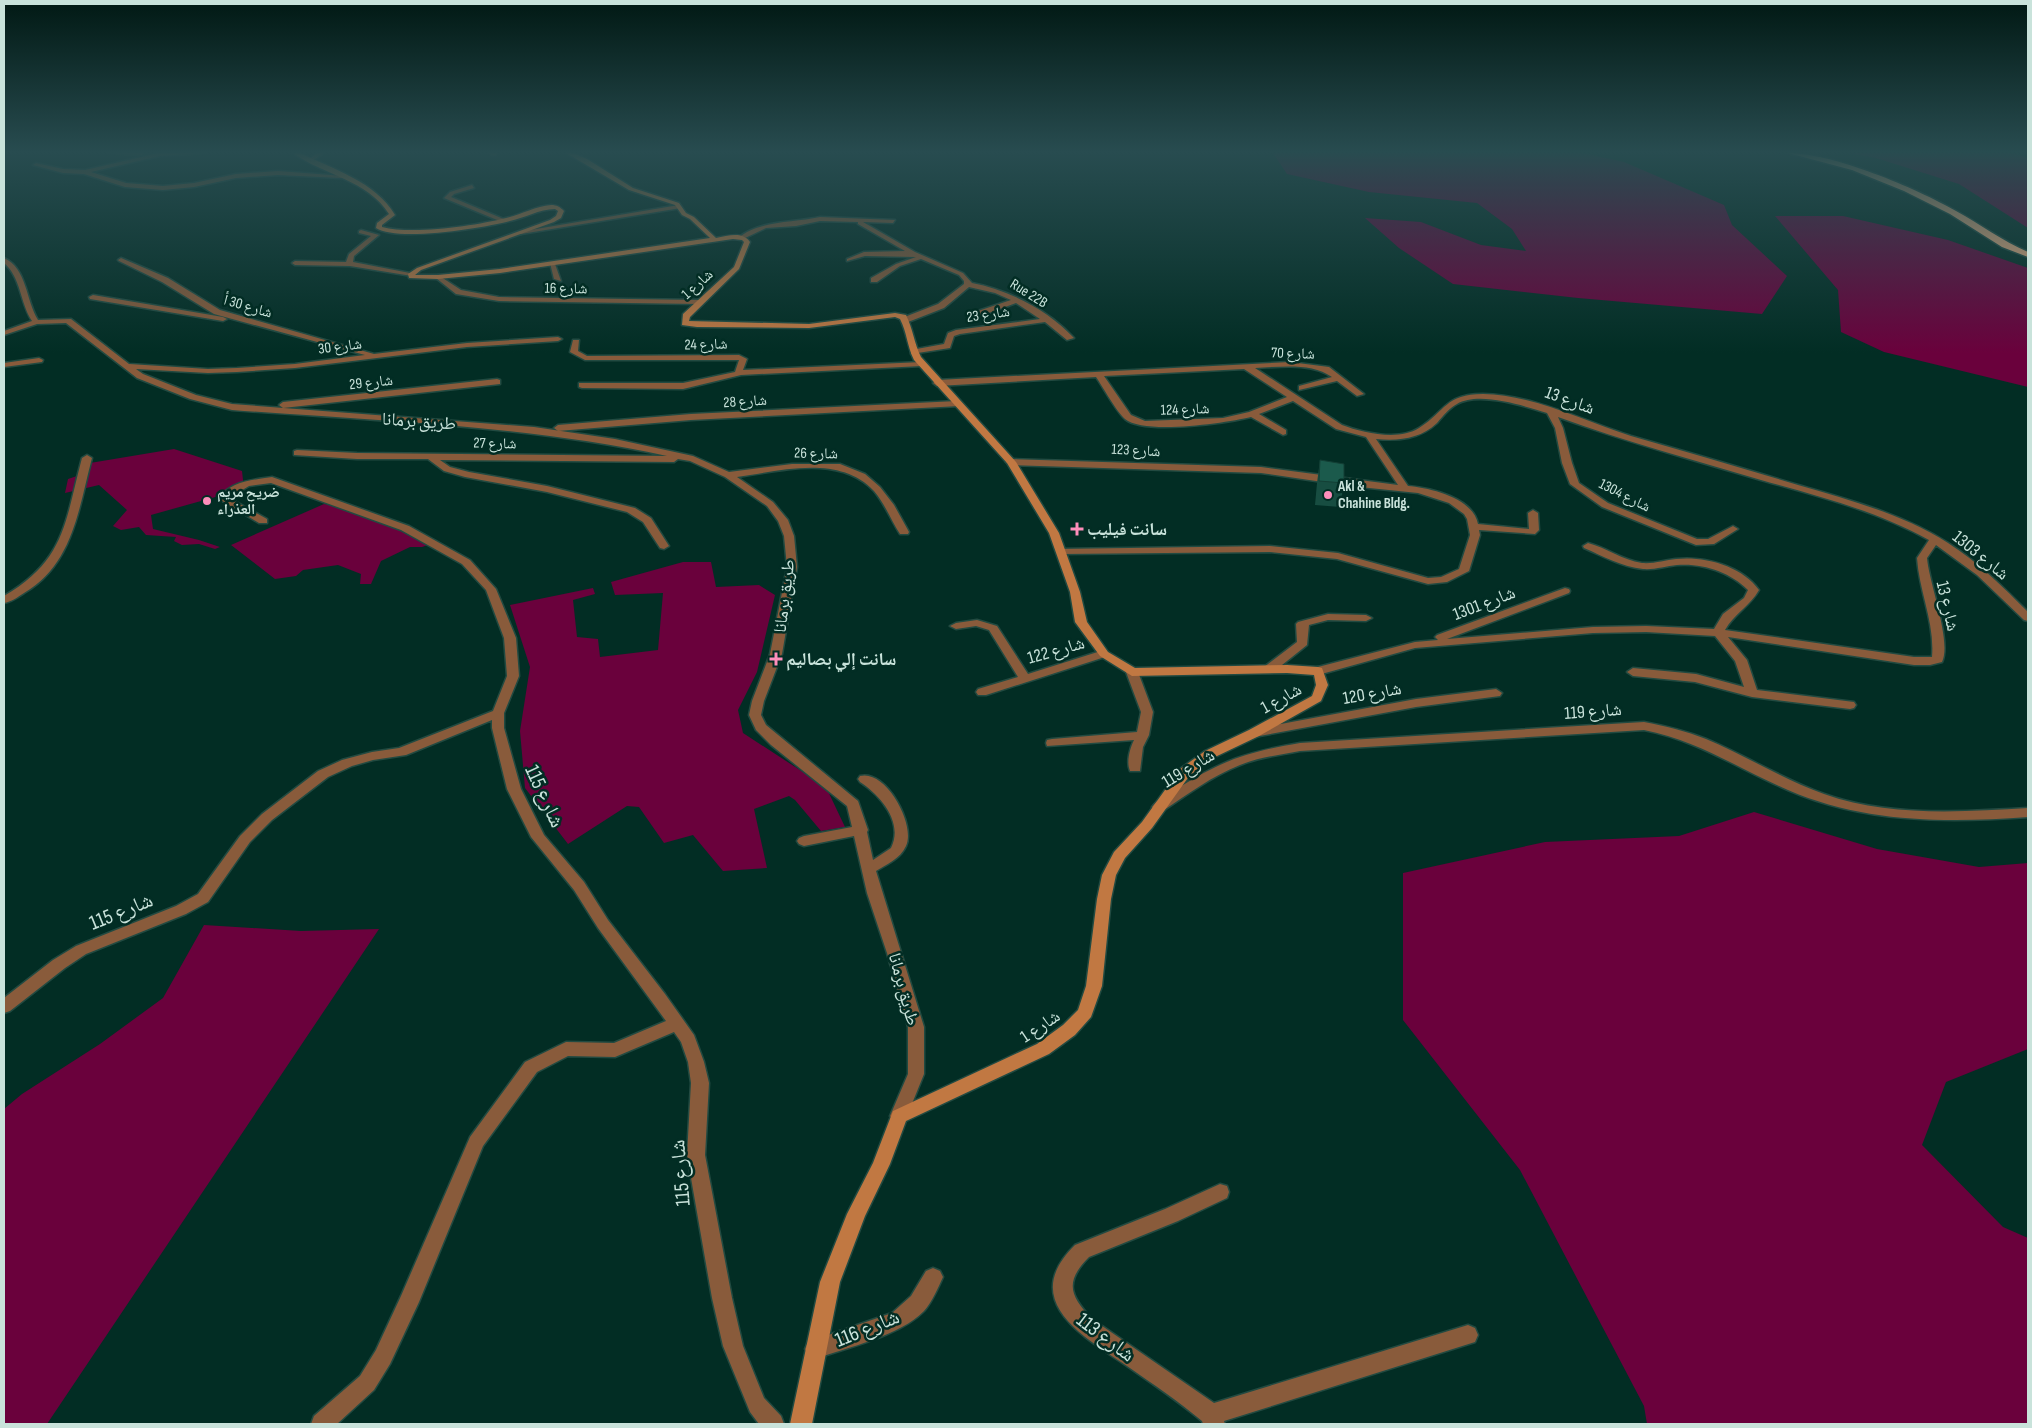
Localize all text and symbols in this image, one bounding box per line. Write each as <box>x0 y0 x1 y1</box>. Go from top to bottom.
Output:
street label: شارع 1 <box>678 265 717 304</box>
street label: Rue 22B <box>1006 275 1051 312</box>
street label: شارع 16 <box>544 279 588 298</box>
street label: شارع 30 أ <box>221 290 275 323</box>
street label: شارع 23 <box>965 302 1011 327</box>
street label: شارع 30 <box>317 334 363 359</box>
street label: شارع 24 <box>684 335 728 354</box>
street label: شارع 70 <box>1271 343 1315 364</box>
street label: شارع 29 <box>348 371 394 394</box>
street label: شارع 13 <box>1542 382 1597 419</box>
street label: شارع 28 <box>723 391 767 412</box>
street label: شارع 124 <box>1160 399 1210 420</box>
street label: طريق برمانا <box>381 408 457 435</box>
street label: شارع 27 <box>473 434 517 453</box>
street label: شارع 123 <box>1111 440 1161 461</box>
street label: شارع 26 <box>794 444 838 463</box>
street label: شارع 1304 <box>1596 474 1654 517</box>
place label: Akl & Chahine Bldg. <box>1337 477 1410 513</box>
place label: ضريح مريم العذراء <box>217 483 280 519</box>
marker: Akl & Chahine Bldg. <box>1322 489 1334 501</box>
marker: ضريح مريم العذراء <box>201 495 213 507</box>
place label: سانت فيليب <box>1087 519 1167 540</box>
marker: سانت فيليب <box>1071 523 1083 535</box>
street label: شارع 1303 <box>1948 526 2013 584</box>
street label: طريق برمانا <box>770 558 799 634</box>
street label: شارع 13 <box>1932 579 1963 633</box>
street label: شارع 1301 <box>1450 582 1518 625</box>
street label: شارع 122 <box>1025 632 1087 669</box>
place label: سانت إلي بصاليم <box>786 649 896 673</box>
marker: سانت إلي بصاليم <box>770 653 782 665</box>
street label: شارع 120 <box>1341 678 1403 709</box>
street label: شارع 1 <box>1257 679 1305 718</box>
street label: شارع 119 <box>1564 699 1623 724</box>
street label: شارع 119 <box>1158 745 1218 792</box>
street label: شارع 115 <box>519 761 570 832</box>
street label: شارع 115 <box>86 887 157 935</box>
street label: طريق برمانا <box>884 951 923 1028</box>
street label: شارع 1 <box>1016 1006 1064 1047</box>
street label: شارع 115 <box>665 1139 696 1207</box>
street label: شارع 116 <box>831 1304 903 1353</box>
street label: شارع 113 <box>1072 1307 1140 1367</box>

